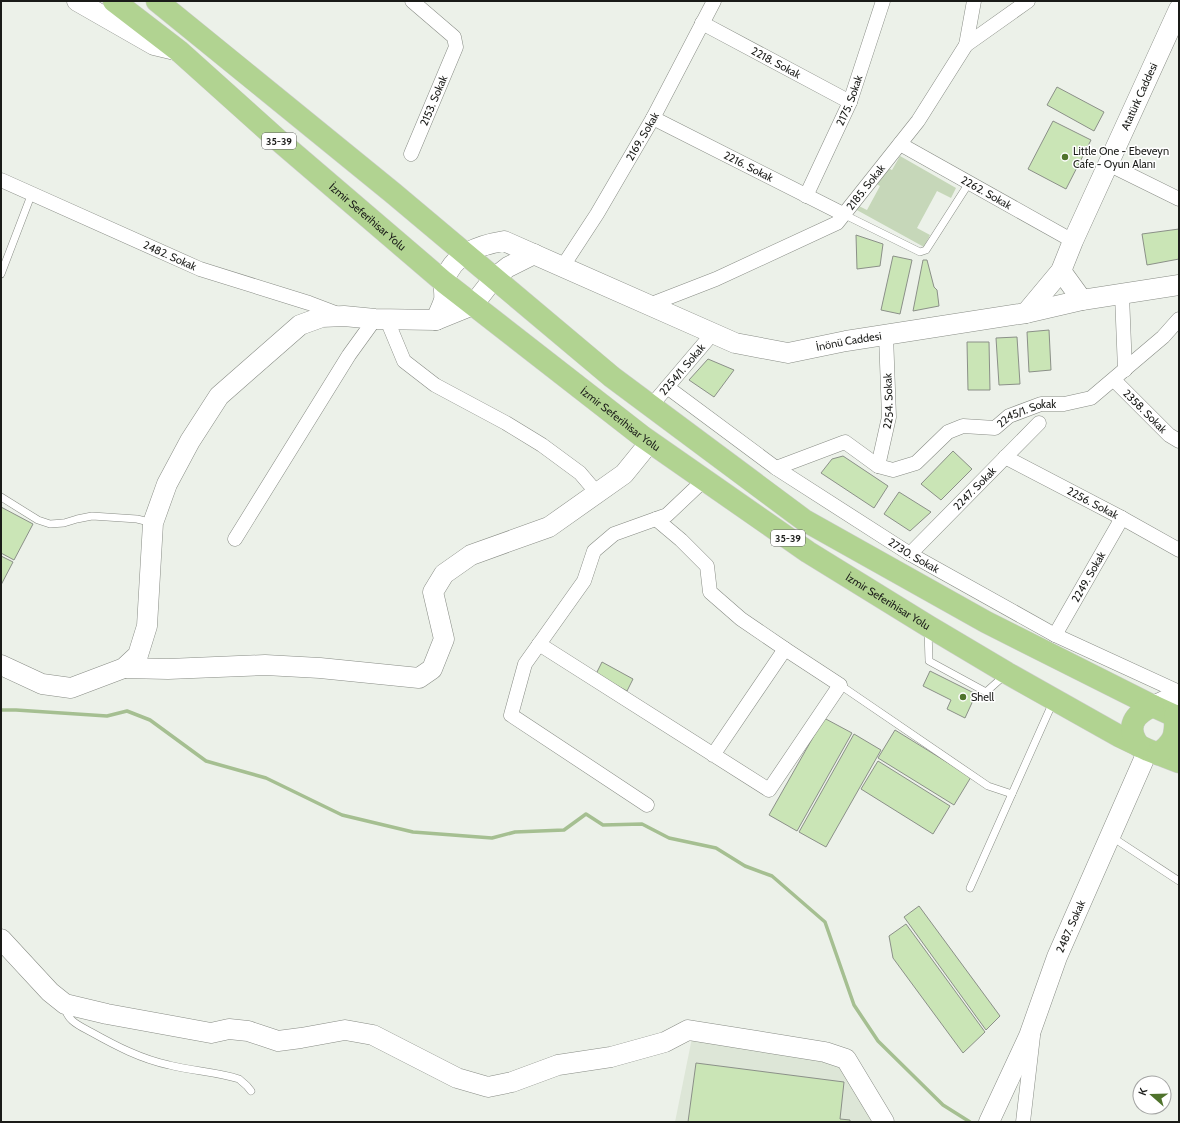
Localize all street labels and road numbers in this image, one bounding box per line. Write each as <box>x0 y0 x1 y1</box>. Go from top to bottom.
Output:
street label: 2218. Sokak <box>749 44 803 82</box>
street label: Atatürk Caddesi <box>1118 60 1161 132</box>
street label: 2153. Sokak <box>417 73 450 128</box>
street label: 2175. Sokak <box>833 73 865 128</box>
street label: 2169. Sokak <box>623 110 662 163</box>
road number: 35-39 <box>262 133 296 149</box>
street label: 2216. Sokak <box>721 148 776 185</box>
street label: 2185. Sokak <box>843 161 888 213</box>
street label: 2262. Sokak <box>959 173 1014 212</box>
street label: İzmir Seferihisar Yolu <box>326 180 409 254</box>
street label: 2482. Sokak <box>141 238 199 274</box>
street label: İnönü Caddesi <box>815 329 882 354</box>
street label: 2254/1. Sokak <box>656 341 708 398</box>
street label: 2254. Sokak <box>879 373 896 430</box>
street label: İzmir Seferihisar Yolu <box>578 384 663 454</box>
street label: 2358. Sokak <box>1120 386 1170 436</box>
street label: 2245/1. Sokak <box>994 397 1056 430</box>
street label: 2247. Sokak <box>950 464 999 513</box>
street label: 2256. Sokak <box>1065 484 1121 522</box>
road number: 35-39 <box>771 530 805 546</box>
street label: 2730. Sokak <box>886 535 942 576</box>
street label: 2249. Sokak <box>1068 549 1108 605</box>
street label: İzmir Seferihisar Yolu <box>843 570 933 633</box>
street label: 2487. Sokak <box>1053 898 1088 955</box>

